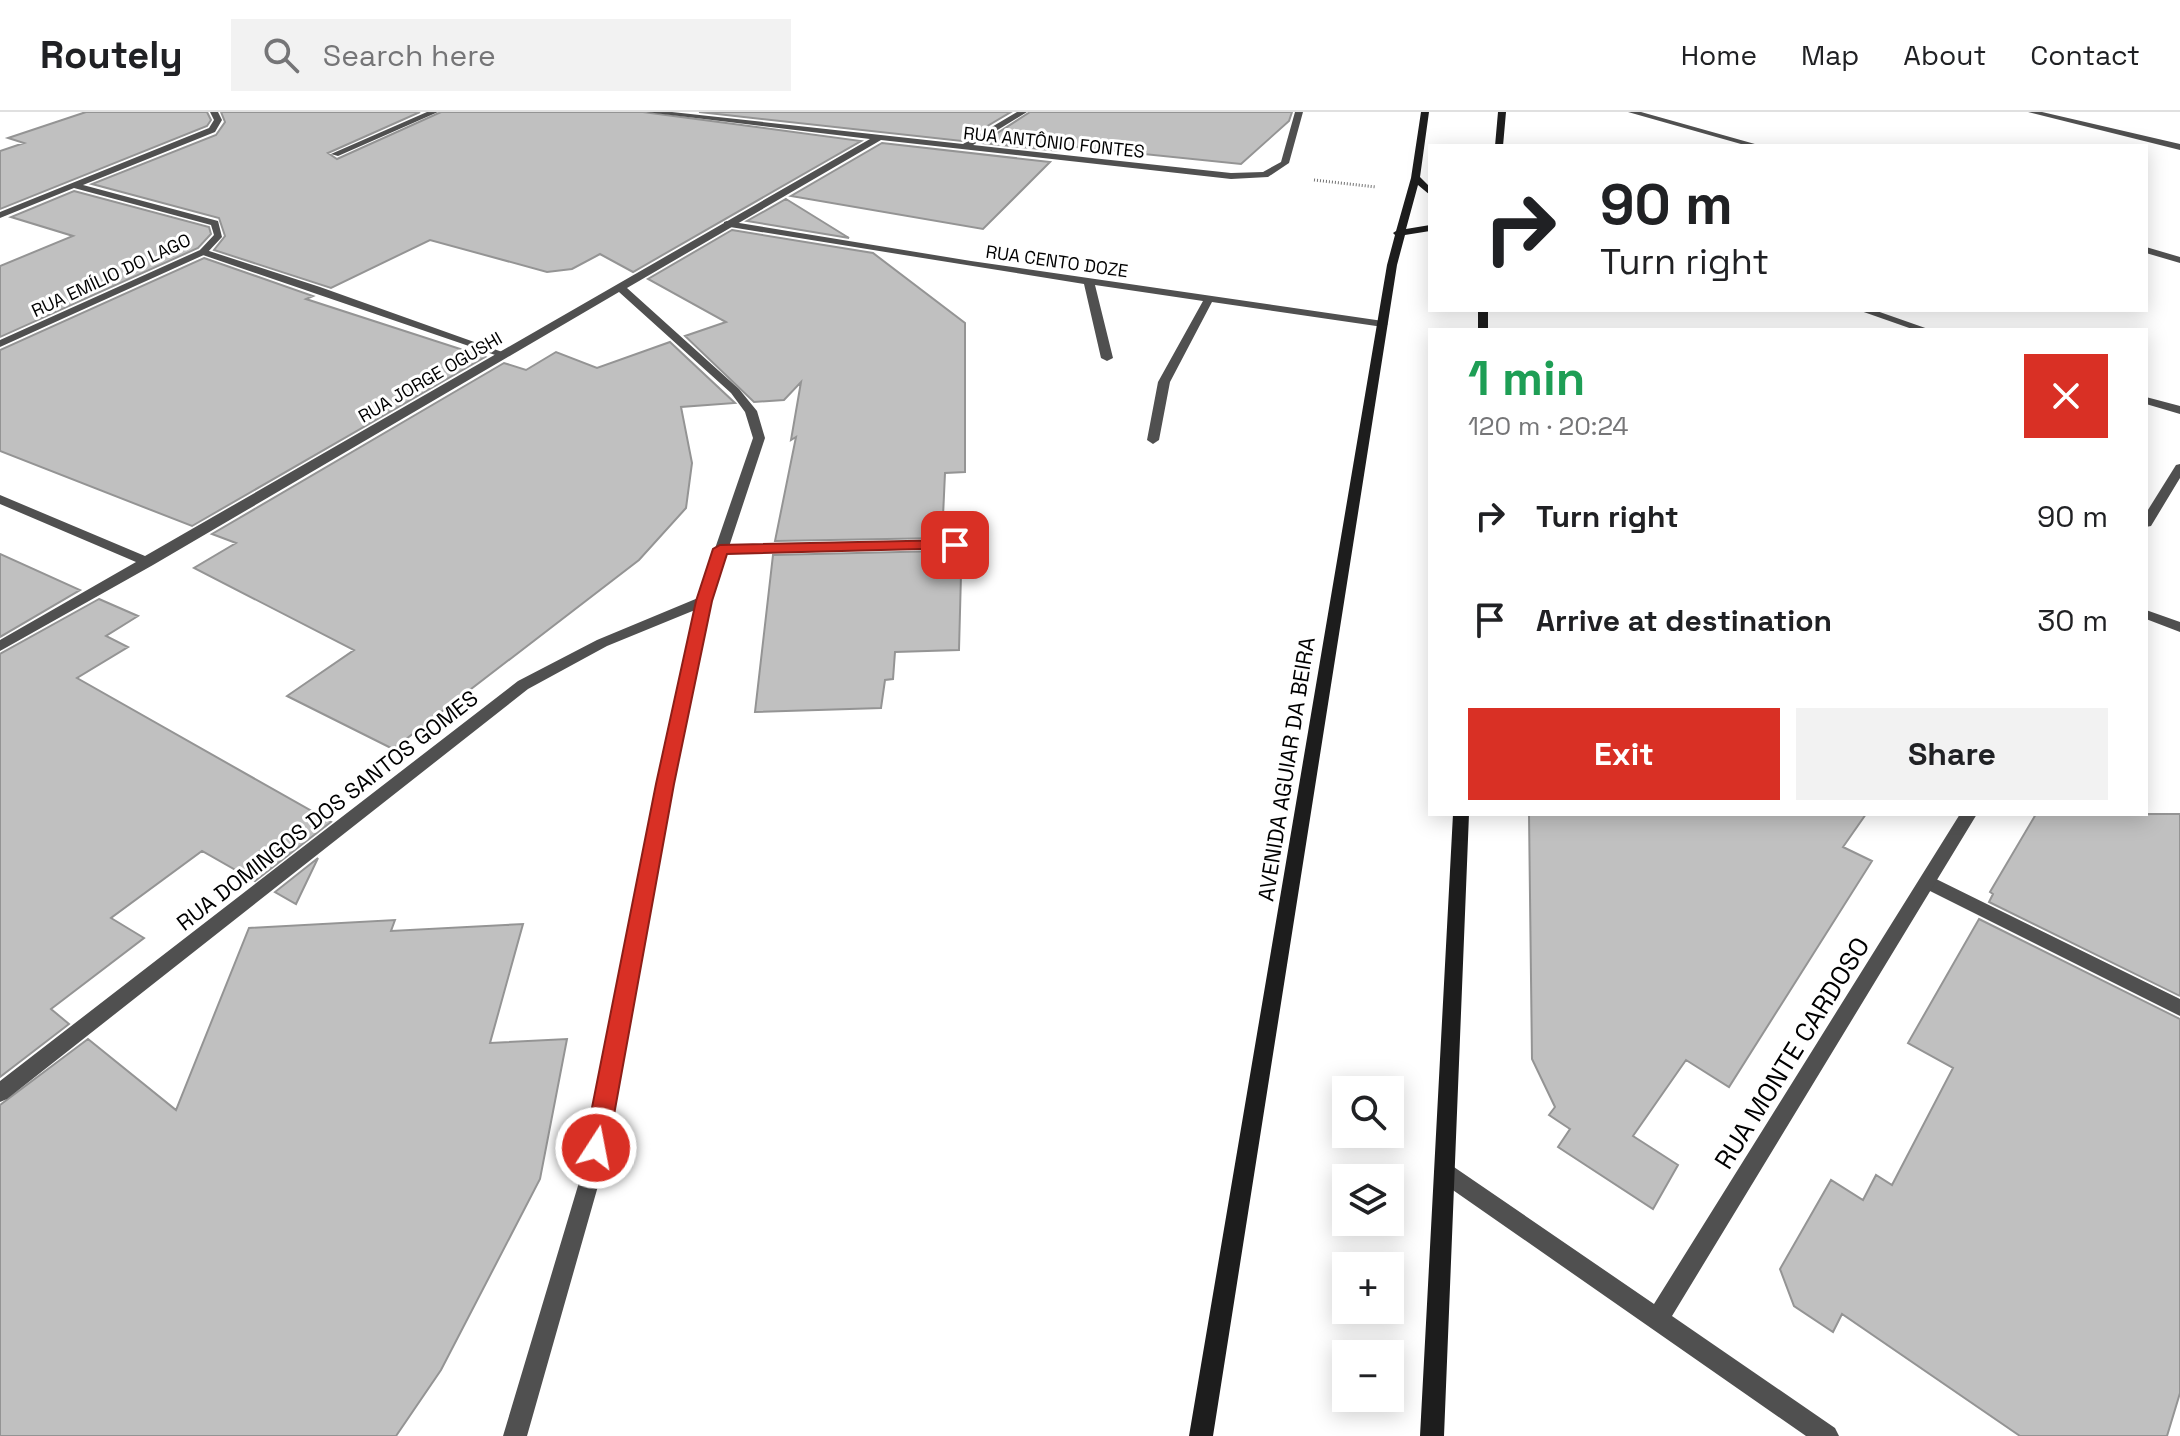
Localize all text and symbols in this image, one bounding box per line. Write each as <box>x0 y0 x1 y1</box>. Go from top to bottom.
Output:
search box <box>231 19 791 91</box>
text: Routely <box>40 31 183 79</box>
icon: search <box>259 33 303 77</box>
text: Search here <box>323 36 496 75</box>
text: Home <box>1681 37 1757 73</box>
text: Map <box>1801 37 1859 73</box>
text: About <box>1903 37 1986 73</box>
text: Contact <box>2030 37 2140 73</box>
street label: RUA ANTÔNIO FONTES <box>962 121 1146 163</box>
text: 90 m <box>1600 169 1733 240</box>
icon: right <box>1468 176 1572 280</box>
street label: RUA EMÍLIO DO LAGO <box>28 228 194 322</box>
text: Turn right <box>1600 239 1769 285</box>
street label: RUA CENTO DOZE <box>984 240 1130 282</box>
street label: RUA JORGE OGUSHI <box>354 326 506 428</box>
text: 1 min <box>1468 348 1585 409</box>
button: close <box>2024 354 2108 438</box>
text: 120 m · 20:24 <box>1468 409 1629 443</box>
icon: right <box>1468 494 1512 538</box>
text: Turn right <box>1536 497 1679 536</box>
text: 90 m <box>2037 497 2108 536</box>
pin <box>921 511 989 579</box>
icon: arrive <box>933 523 977 567</box>
icon: arrive <box>1468 598 1512 642</box>
text: Arrive at destination <box>1536 601 1832 640</box>
text: 30 m <box>2037 601 2108 640</box>
street label: AVENIDA AGUIAR DA BEIRA <box>1251 635 1321 903</box>
street label: RUA DOMINGOS DOS SANTOS GOMES <box>171 684 483 936</box>
button: Exit <box>1468 708 1780 800</box>
button: Share <box>1796 708 2108 800</box>
street label: RUA MONTE CARDOSO <box>1707 931 1877 1175</box>
map controls <box>1332 1076 1404 1412</box>
button: search <box>1332 1076 1404 1148</box>
position arrow <box>554 1106 638 1190</box>
button: layers <box>1332 1164 1404 1236</box>
button: + <box>1332 1252 1404 1324</box>
button: − <box>1332 1340 1404 1412</box>

